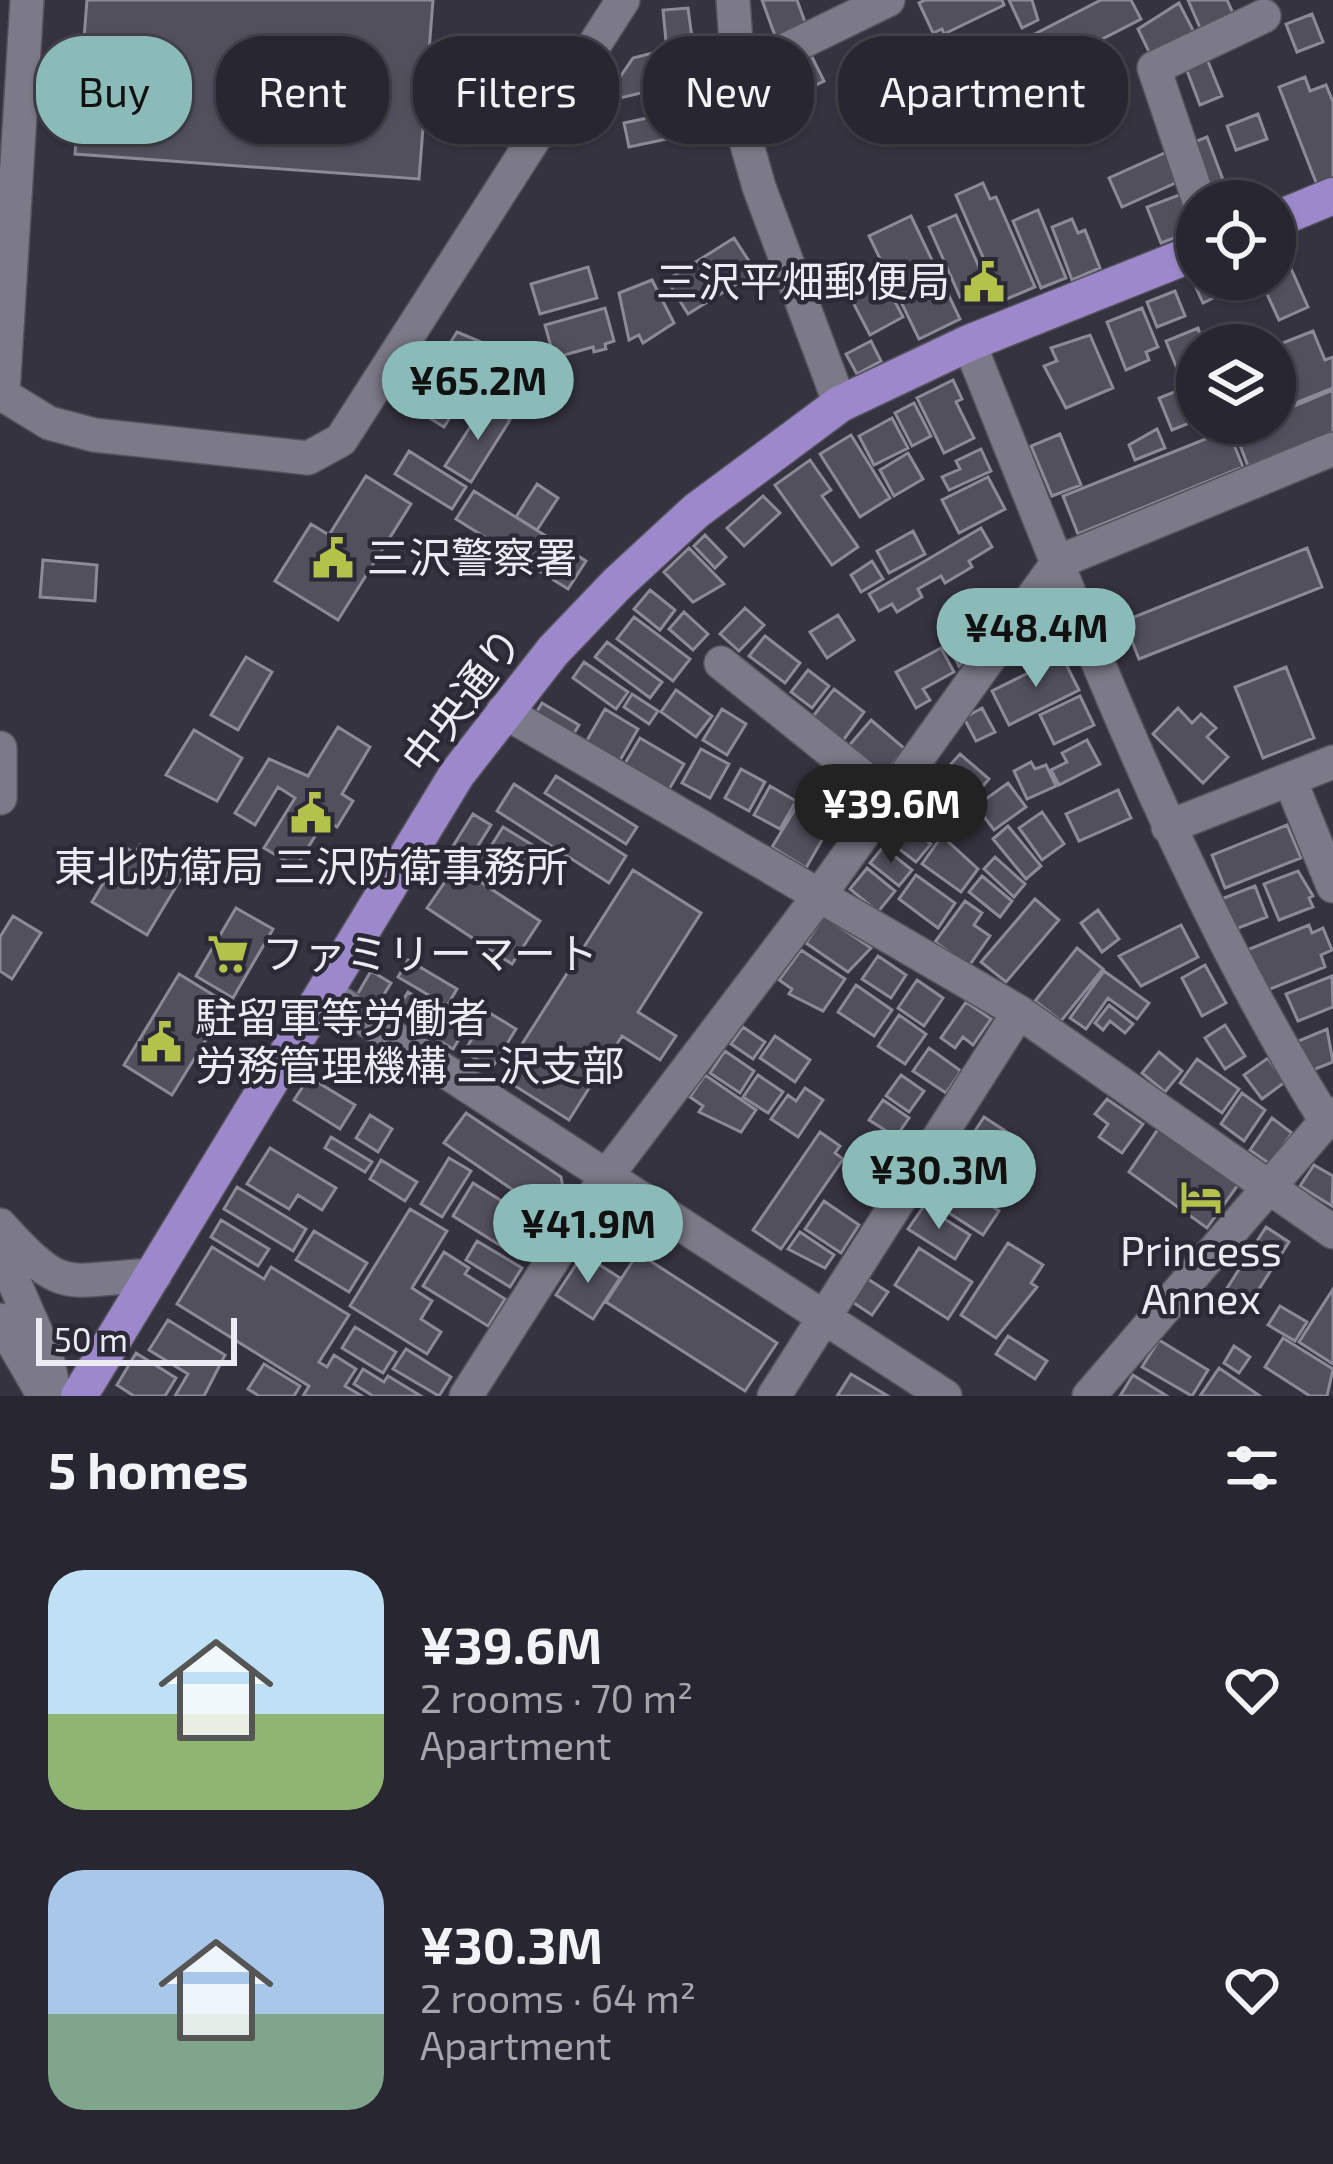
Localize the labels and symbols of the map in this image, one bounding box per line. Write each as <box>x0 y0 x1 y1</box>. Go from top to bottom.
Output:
place label: 三沢平畑郵便局 <box>656 255 950 305</box>
public building icon: 三沢平畑郵便局 <box>961 259 1007 305</box>
pin: ¥65.2M <box>380 341 576 443</box>
place label: 三沢警察署 <box>367 531 577 581</box>
public building icon: 三沢警察署 <box>310 535 356 581</box>
pin: ¥48.4M <box>938 588 1134 690</box>
street label: 中央通り <box>390 617 531 781</box>
pin: ¥39.6M <box>793 764 989 866</box>
public building icon: 東北防衛局 三沢防衛事務所 <box>288 790 334 836</box>
place label: 東北防衛局 三沢防衛事務所 <box>54 840 568 890</box>
place label: ファミリーマート <box>262 927 598 977</box>
supermarket icon: ファミリーマート <box>205 931 251 977</box>
place label: 駐留軍等労働者 労務管理機構 三沢支部 <box>195 991 624 1089</box>
public building icon: 駐留軍等労働者 労務管理機構 三沢支部 <box>138 1019 184 1065</box>
pin: ¥30.3M <box>841 1130 1037 1232</box>
hotel icon: Princess Annex <box>1178 1174 1224 1220</box>
pin: ¥41.9M <box>490 1184 686 1286</box>
place label: Princess Annex <box>1120 1224 1282 1322</box>
scale bar <box>36 1312 237 1365</box>

